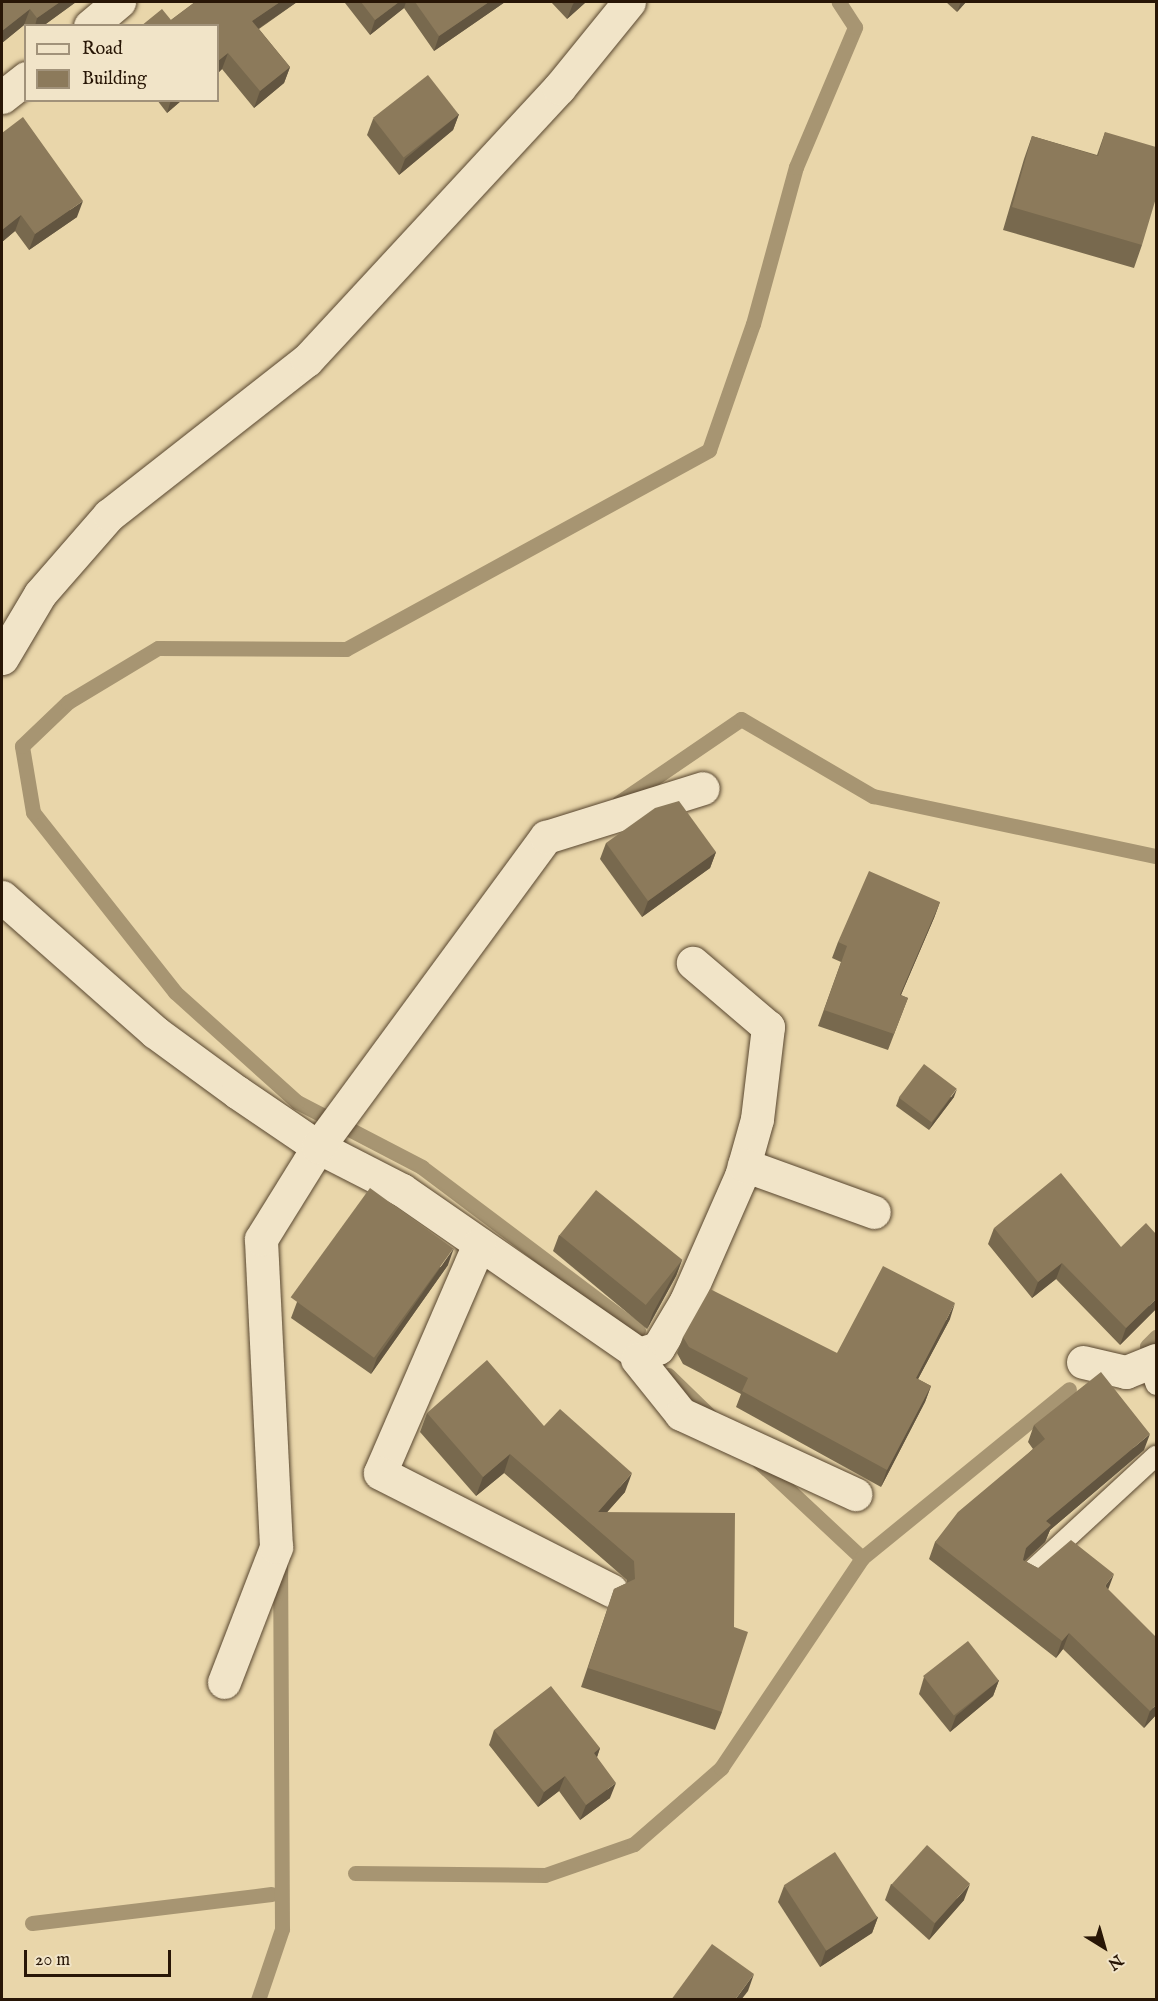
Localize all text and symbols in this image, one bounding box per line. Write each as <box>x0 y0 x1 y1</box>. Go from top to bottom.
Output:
legend <box>24 24 219 102</box>
text: Road <box>82 38 123 61</box>
text: Building <box>82 68 147 91</box>
north arrow <box>1074 1917 1134 1977</box>
scale bar <box>27 1938 174 1976</box>
text: 20 m <box>35 1949 70 1972</box>
text: N <box>1103 1949 1126 1974</box>

